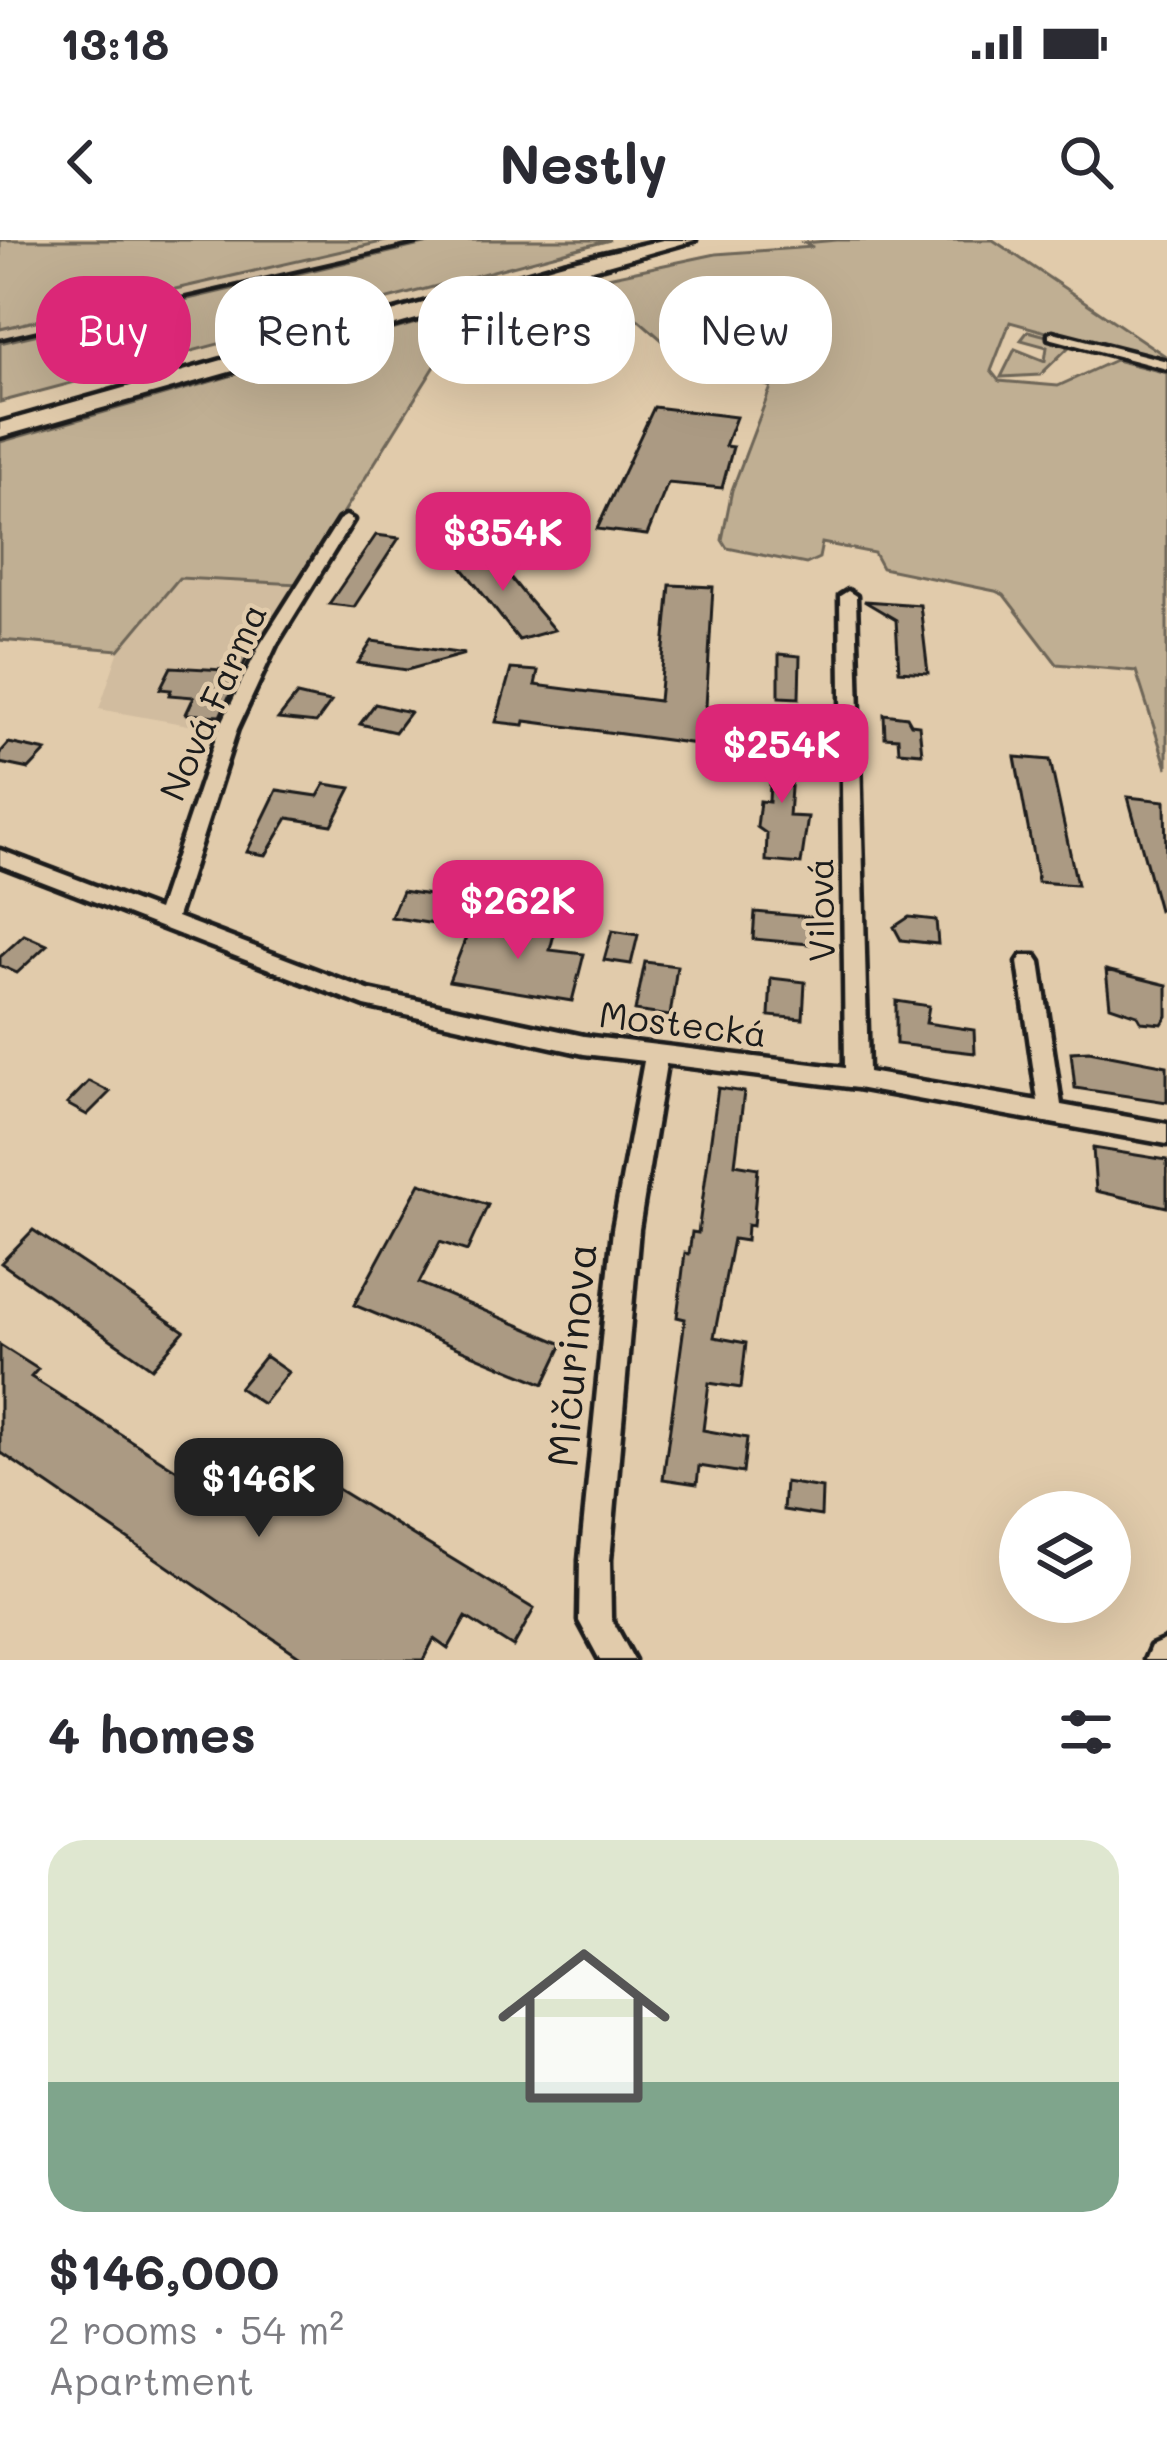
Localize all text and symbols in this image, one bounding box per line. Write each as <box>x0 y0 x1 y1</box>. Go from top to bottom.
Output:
text: 13:18 <box>60 13 169 71</box>
text: Nestly <box>499 127 668 198</box>
icon: back <box>48 129 114 195</box>
icon: search <box>1053 129 1119 195</box>
chip: Buy <box>36 276 191 384</box>
chip: Rent <box>215 276 394 384</box>
chip: Filters <box>418 276 635 384</box>
chip: New <box>659 276 832 384</box>
pin: $354K <box>419 492 587 594</box>
text: $354K <box>443 505 563 556</box>
street label: Nová Farma <box>147 595 276 807</box>
pin: $254K <box>698 704 866 806</box>
text: $254K <box>722 717 842 768</box>
street label: Vilová <box>795 857 844 963</box>
pin: $262K <box>434 860 602 962</box>
text: $262K <box>460 873 576 924</box>
street label: Mostecká <box>597 989 770 1056</box>
street label: Mičurinova <box>533 1241 608 1469</box>
pin: $146K <box>175 1438 343 1540</box>
text: $146K <box>201 1451 317 1502</box>
map controls <box>999 1491 1131 1623</box>
button: layers <box>999 1491 1131 1623</box>
text: 4 homes <box>48 1699 256 1766</box>
icon: filters <box>1053 1699 1119 1765</box>
icon: home <box>476 1918 692 2134</box>
text: $146,000 <box>48 2236 279 2303</box>
text: 2 rooms · 54 m² <box>48 2303 344 2354</box>
text: Apartment <box>48 2354 254 2405</box>

